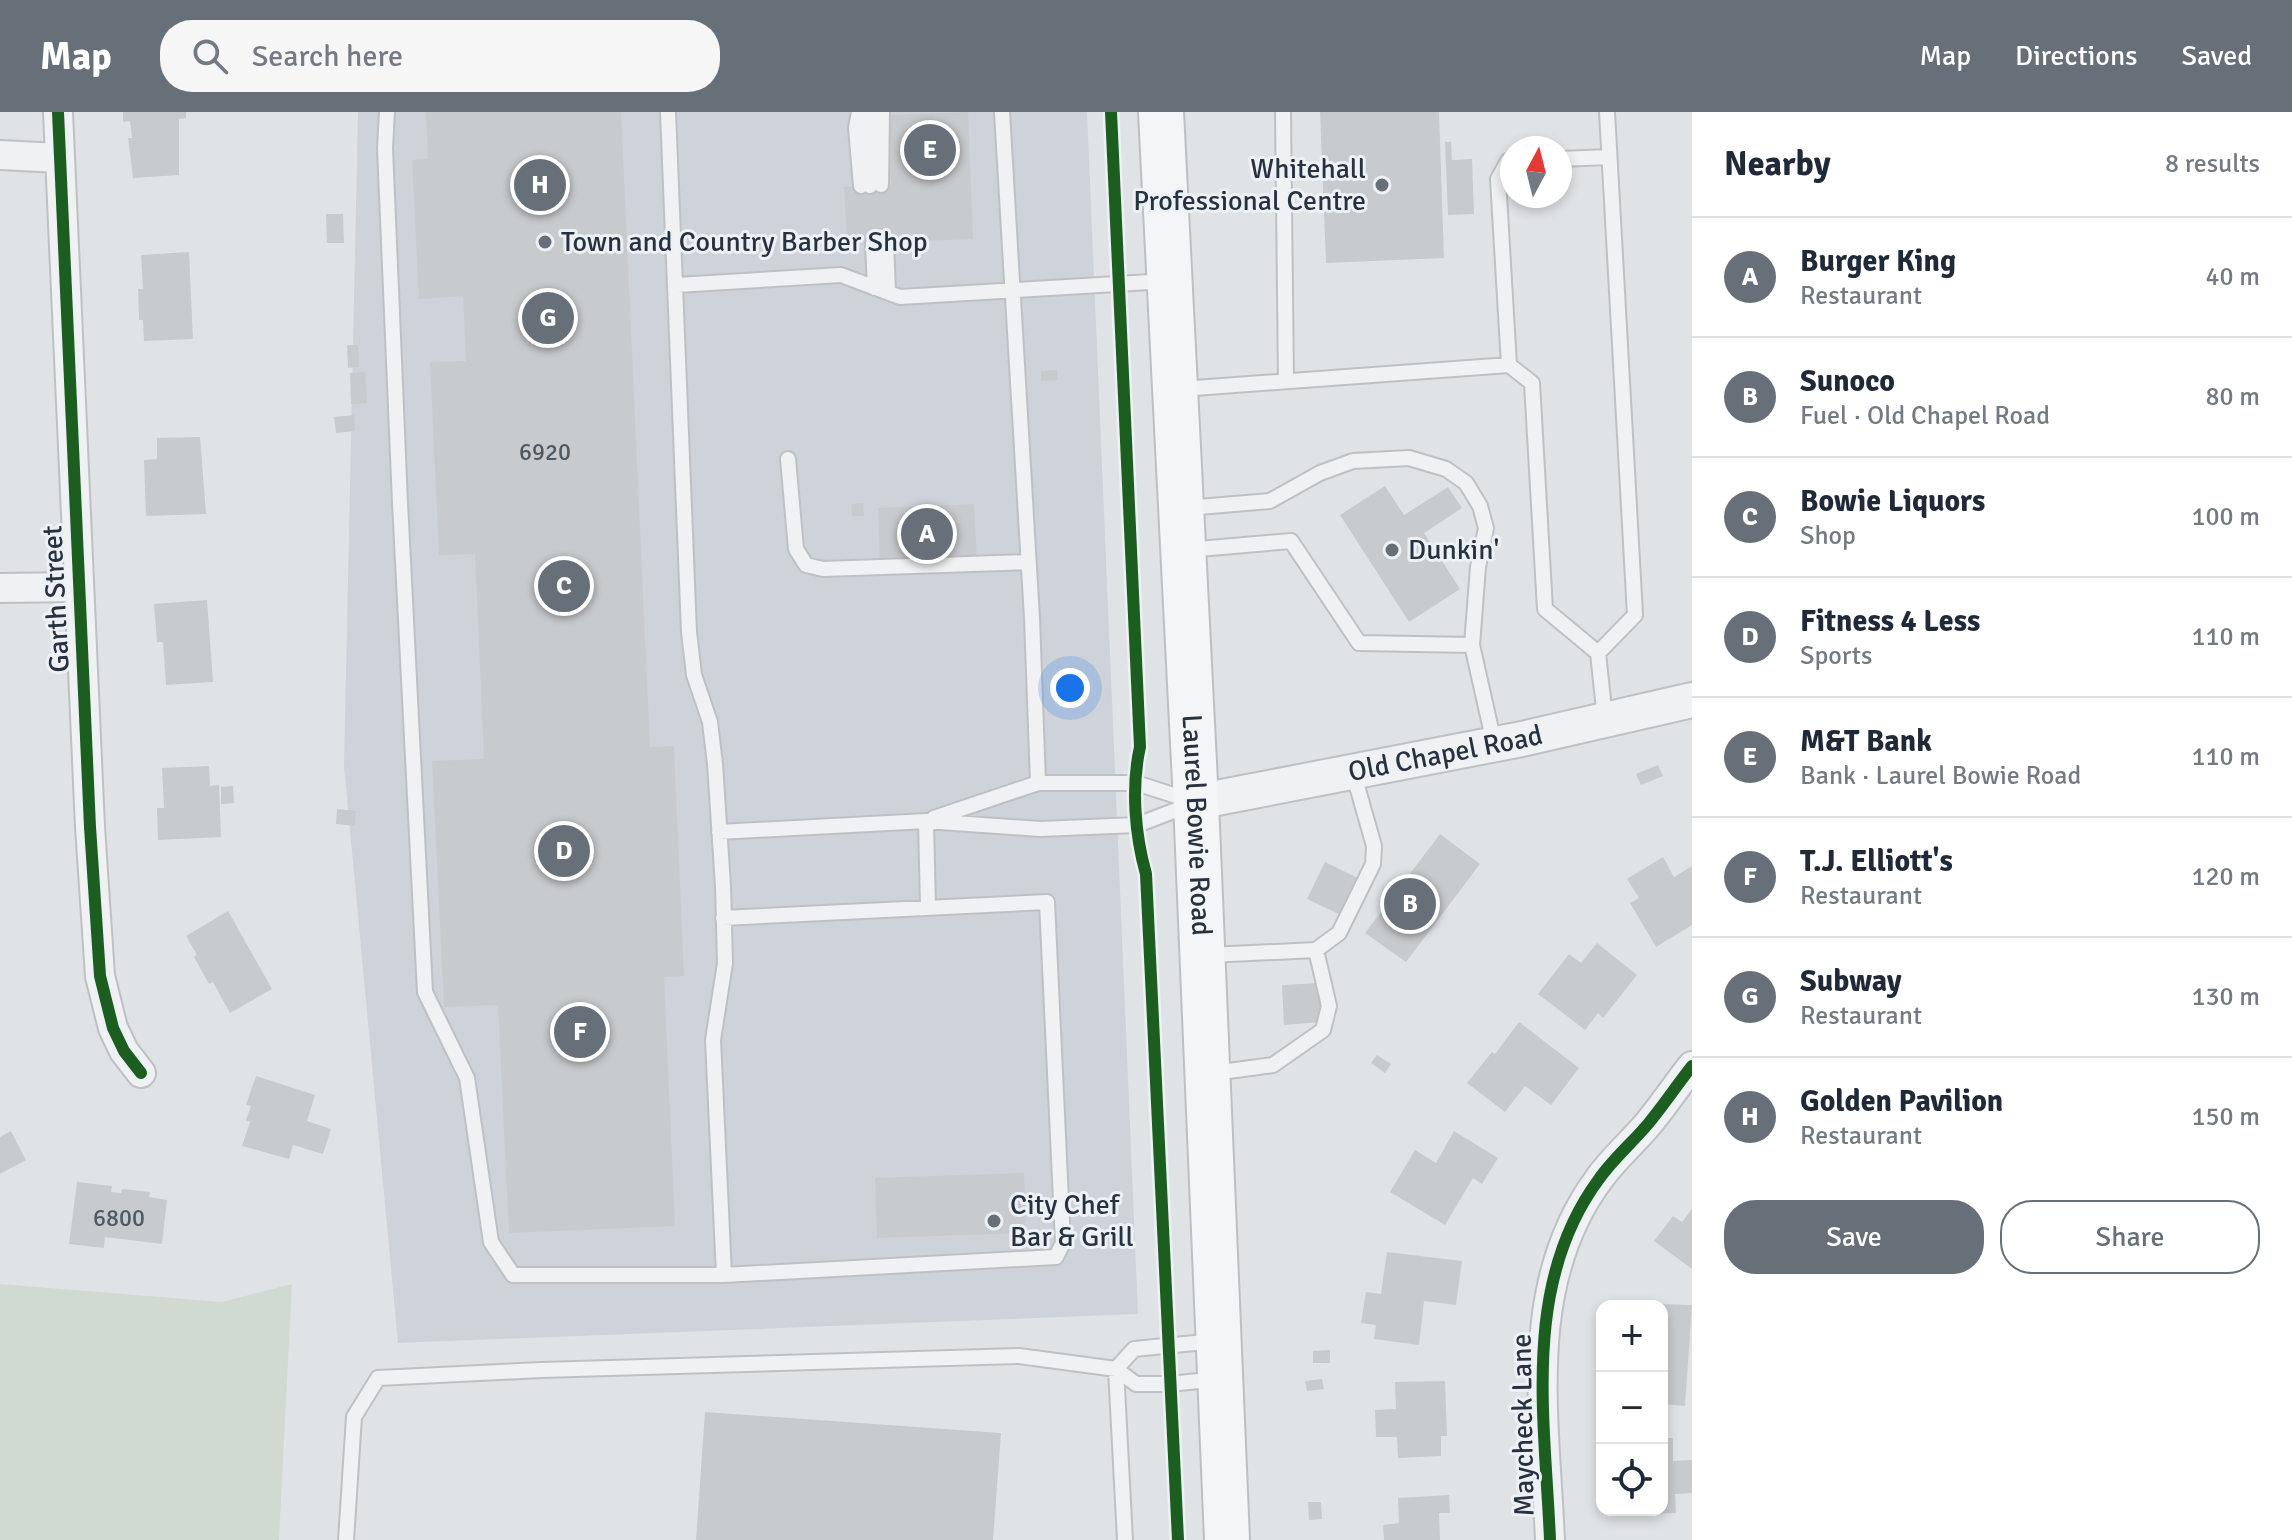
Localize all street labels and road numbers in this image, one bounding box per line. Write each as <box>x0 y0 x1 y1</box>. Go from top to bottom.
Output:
street label: Garth Street <box>35 524 77 673</box>
street label: Laurel Bowie Road <box>1175 714 1219 937</box>
street label: Old Chapel Road <box>1345 718 1546 789</box>
street label: Maycheck Lane <box>1504 1333 1542 1517</box>

